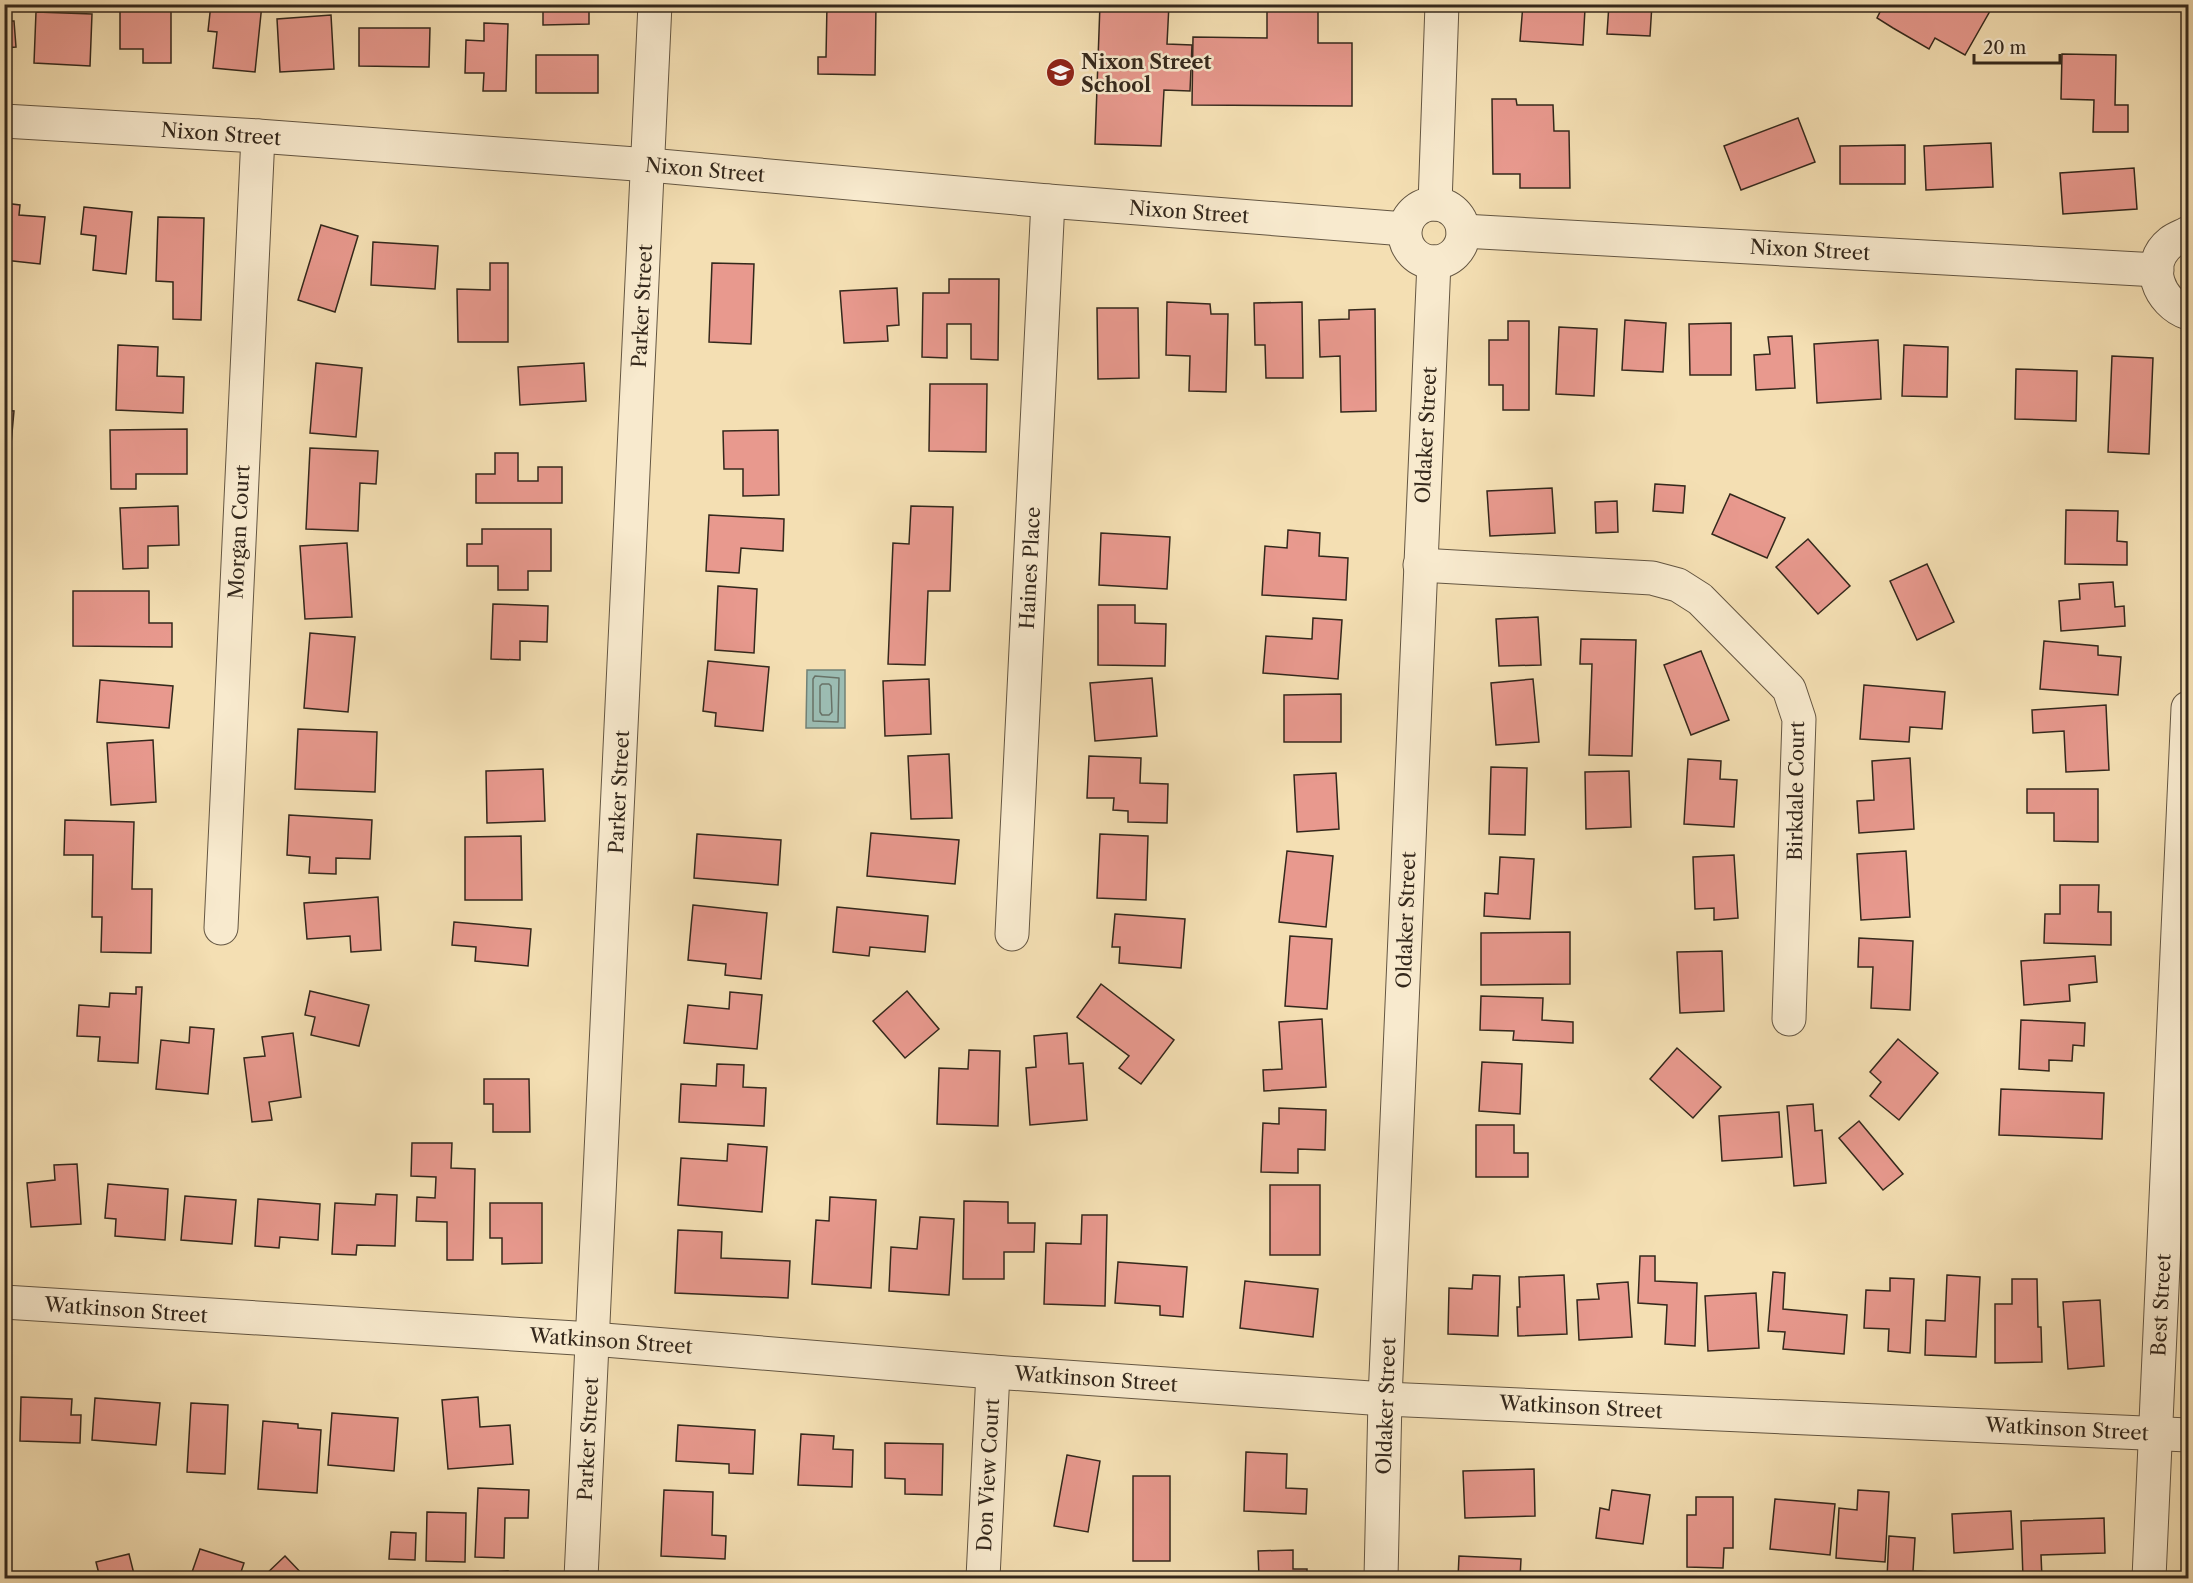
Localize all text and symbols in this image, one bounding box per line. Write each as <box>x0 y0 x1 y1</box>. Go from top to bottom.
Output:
scale bar <box>1974 27 2060 65</box>
text: 20 m <box>1983 37 2027 59</box>
place label: Nixon Street School <box>1081 50 1212 97</box>
school or university icon: Nixon Street School <box>1044 57 1076 89</box>
street label: Nixon Street <box>160 118 282 150</box>
street label: Nixon Street <box>644 153 766 187</box>
street label: Nixon Street <box>1128 196 1250 228</box>
street label: Nixon Street <box>1749 235 1871 265</box>
street label: Parker Street <box>627 243 657 369</box>
street label: Oldaker Street <box>1410 366 1442 504</box>
street label: Morgan Court <box>223 464 255 600</box>
street label: Haines Place <box>1015 506 1045 630</box>
street label: Birkdale Court <box>1783 721 1809 861</box>
street label: Parker Street <box>604 729 634 855</box>
street label: Oldaker Street <box>1392 851 1420 989</box>
street label: Best Street <box>2146 1253 2176 1357</box>
street label: Watkinson Street <box>43 1292 208 1328</box>
street label: Watkinson Street <box>528 1323 693 1359</box>
street label: Oldaker Street <box>1372 1337 1400 1475</box>
street label: Watkinson Street <box>1013 1361 1178 1397</box>
street label: Parker Street <box>573 1376 603 1502</box>
street label: Watkinson Street <box>1498 1391 1663 1423</box>
street label: Don View Court <box>972 1398 1004 1552</box>
street label: Watkinson Street <box>1984 1413 2149 1445</box>

